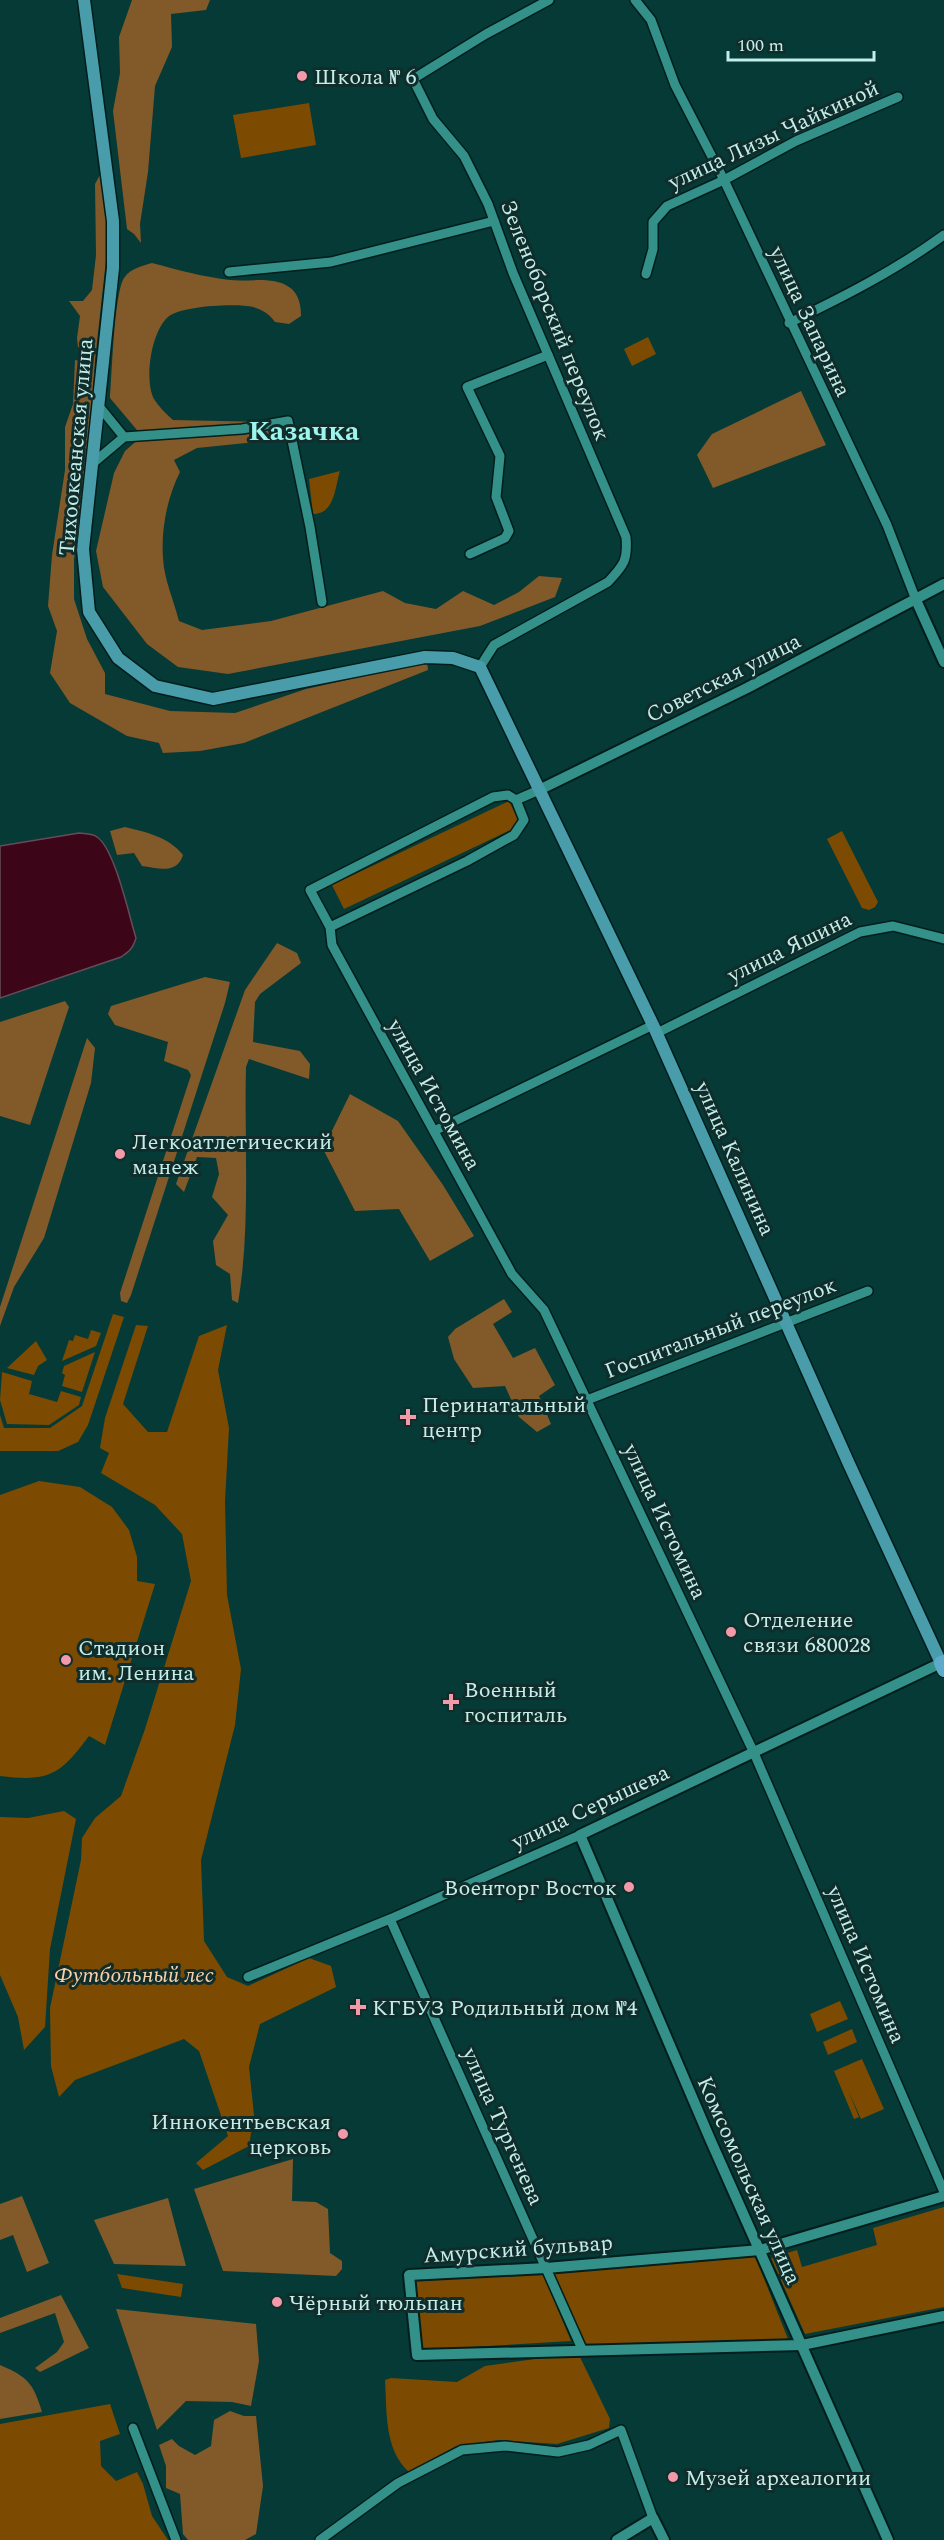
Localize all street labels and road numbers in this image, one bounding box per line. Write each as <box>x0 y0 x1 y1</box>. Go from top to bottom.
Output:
street label: улица Лизы Чайкиной <box>662 72 884 199</box>
street label: Зеленоборский переулок <box>491 195 618 446</box>
street label: улица Запарина <box>760 240 859 403</box>
street label: Тихоокеанская улица <box>51 337 102 557</box>
street label: Советская улица <box>640 625 807 732</box>
street label: улица Яшина <box>721 903 858 992</box>
street label: улица Истомина <box>378 1012 489 1177</box>
street label: улица Калинина <box>685 1075 784 1241</box>
street label: Госпитальный переулок <box>600 1269 841 1388</box>
street label: улица Истомина <box>614 1437 715 1605</box>
street label: улица Серышева <box>505 1756 675 1859</box>
street label: улица Истомина <box>817 1880 914 2049</box>
street label: улица Тургенева <box>453 2042 552 2211</box>
street label: Комсомольская улица <box>688 2071 810 2290</box>
street label: Амурский бульвар <box>422 2226 614 2273</box>

